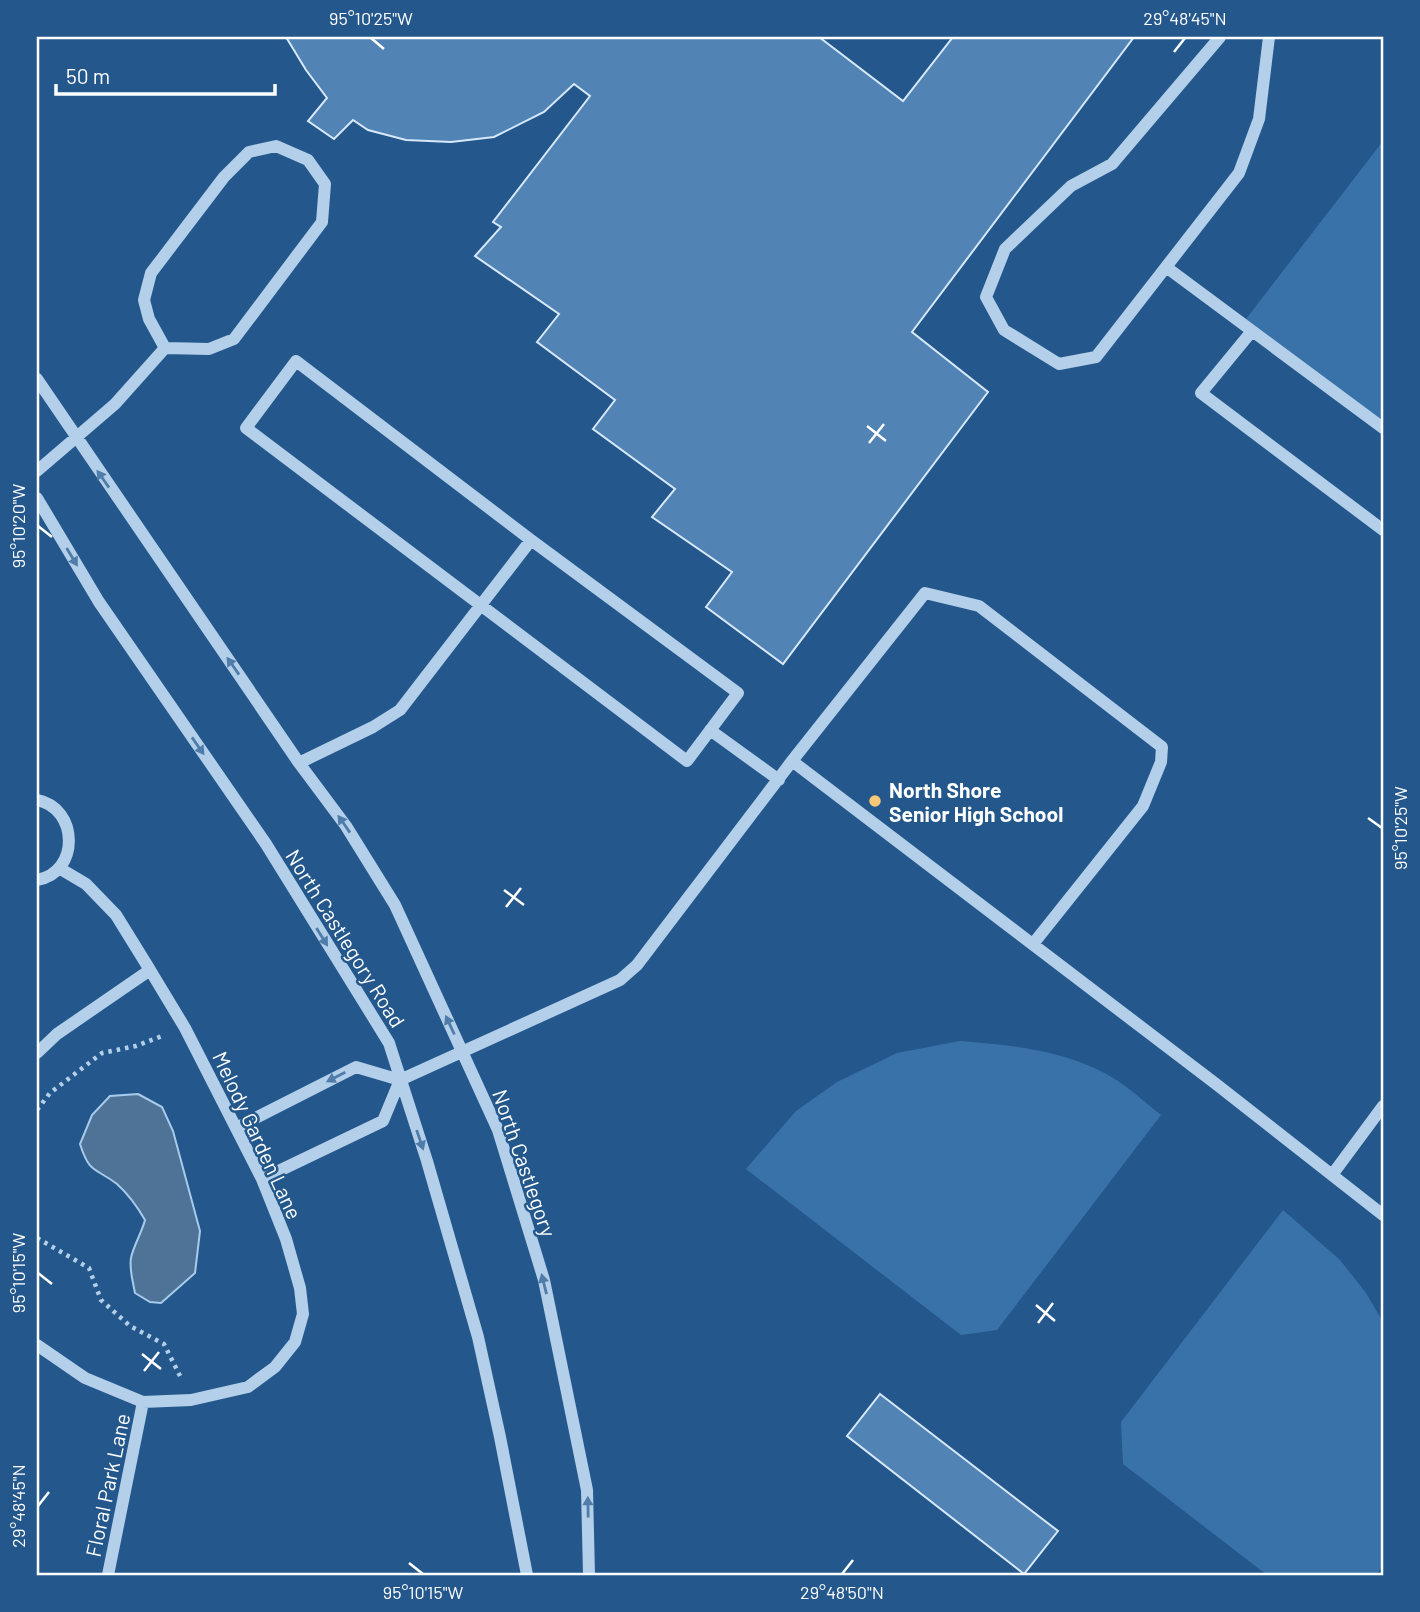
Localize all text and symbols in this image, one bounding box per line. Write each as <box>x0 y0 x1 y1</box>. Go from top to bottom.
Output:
text: 95°10'25"W <box>329 7 413 29</box>
text: 29°48'45"N <box>1143 7 1227 29</box>
scale bar <box>56 52 275 96</box>
text: 50 m <box>66 63 110 88</box>
one-way arrow <box>96 470 110 488</box>
text: 95°10'20"W <box>7 483 29 568</box>
one-way arrow <box>66 547 78 566</box>
one-way arrow <box>226 657 240 675</box>
one-way arrow <box>191 737 205 755</box>
place label: North Shore Senior High School <box>889 777 1063 826</box>
text: 95°10'25"W <box>1389 786 1411 870</box>
marker: North Shore Senior High School <box>867 793 883 809</box>
one-way arrow <box>337 815 351 833</box>
street label: North Castlegory Road <box>281 844 411 1032</box>
one-way arrow <box>315 927 328 946</box>
one-way arrow <box>444 1015 456 1035</box>
street label: Melody Garden Lane <box>208 1047 308 1223</box>
one-way arrow <box>326 1071 346 1082</box>
street label: North Castlegory <box>488 1086 562 1240</box>
one-way arrow <box>415 1130 426 1151</box>
text: 95°10'15"W <box>7 1233 29 1313</box>
one-way arrow <box>538 1273 549 1295</box>
street label: Floral Park Lane <box>80 1411 134 1559</box>
text: 29°48'45"N <box>7 1464 29 1548</box>
one-way arrow <box>582 1496 594 1518</box>
text: 95°10'15"W <box>383 1581 463 1603</box>
text: 29°48'50"N <box>800 1581 884 1603</box>

